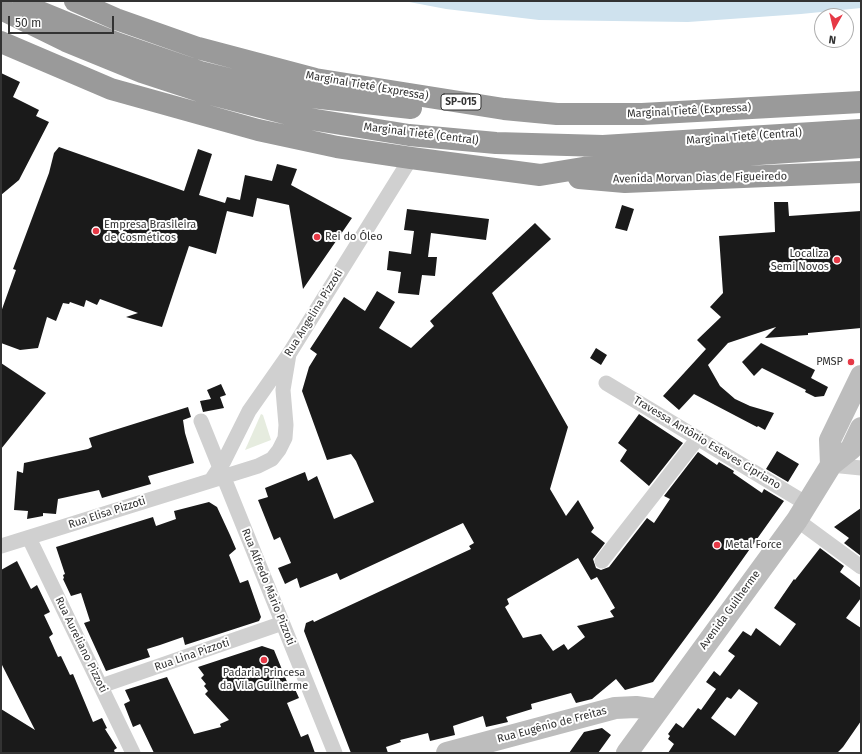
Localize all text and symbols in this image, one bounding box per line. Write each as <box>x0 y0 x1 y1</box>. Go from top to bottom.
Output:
scale bar <box>10 8 116 34</box>
north arrow <box>814 8 854 48</box>
text: 50 m <box>15 16 41 30</box>
text: N <box>828 32 837 46</box>
street label: Marginal Tietê (Expressa) <box>305 69 429 103</box>
road number: SP-015 <box>441 94 481 110</box>
street label: Marginal Tietê (Expressa) <box>627 101 751 121</box>
street label: Marginal Tietê (Central) <box>363 120 479 148</box>
street label: Marginal Tietê (Central) <box>686 126 802 148</box>
street label: Avenida Morvan Dias de Figueiredo <box>613 170 787 186</box>
place label: Empresa Brasileira de Cosméticos <box>104 218 196 244</box>
marker: Empresa Brasileira de Cosméticos <box>91 226 101 236</box>
place label: Rei do Óleo <box>325 230 383 244</box>
marker: Rei do Óleo <box>312 232 322 242</box>
place label: Localiza Semi Novos <box>771 247 829 273</box>
marker: Localiza Semi Novos <box>832 255 842 265</box>
street label: Rua Angelina Pizzoti <box>282 267 346 359</box>
place label: PMSP <box>816 355 843 369</box>
marker: PMSP <box>846 357 856 367</box>
street label: Travessa Antônio Esteves Cipriano <box>631 394 783 492</box>
street label: Rua Elisa Pizzoti <box>67 494 147 532</box>
street label: Rua Alfredo Mário Pizzoti <box>239 527 297 647</box>
place label: Metal Force <box>725 538 782 552</box>
marker: Metal Force <box>712 540 722 550</box>
street label: Avenida Guilherme <box>697 568 763 652</box>
street label: Rua Aureliano Pizzoti <box>52 595 110 695</box>
street label: Rua Lina Pizzoti <box>153 636 231 674</box>
marker: Padaria Princesa da Vila Guilherme <box>259 655 269 665</box>
place label: Padaria Princesa da Vila Guilherme <box>220 666 308 692</box>
street label: Rua Eugênio de Freitas <box>496 704 608 746</box>

